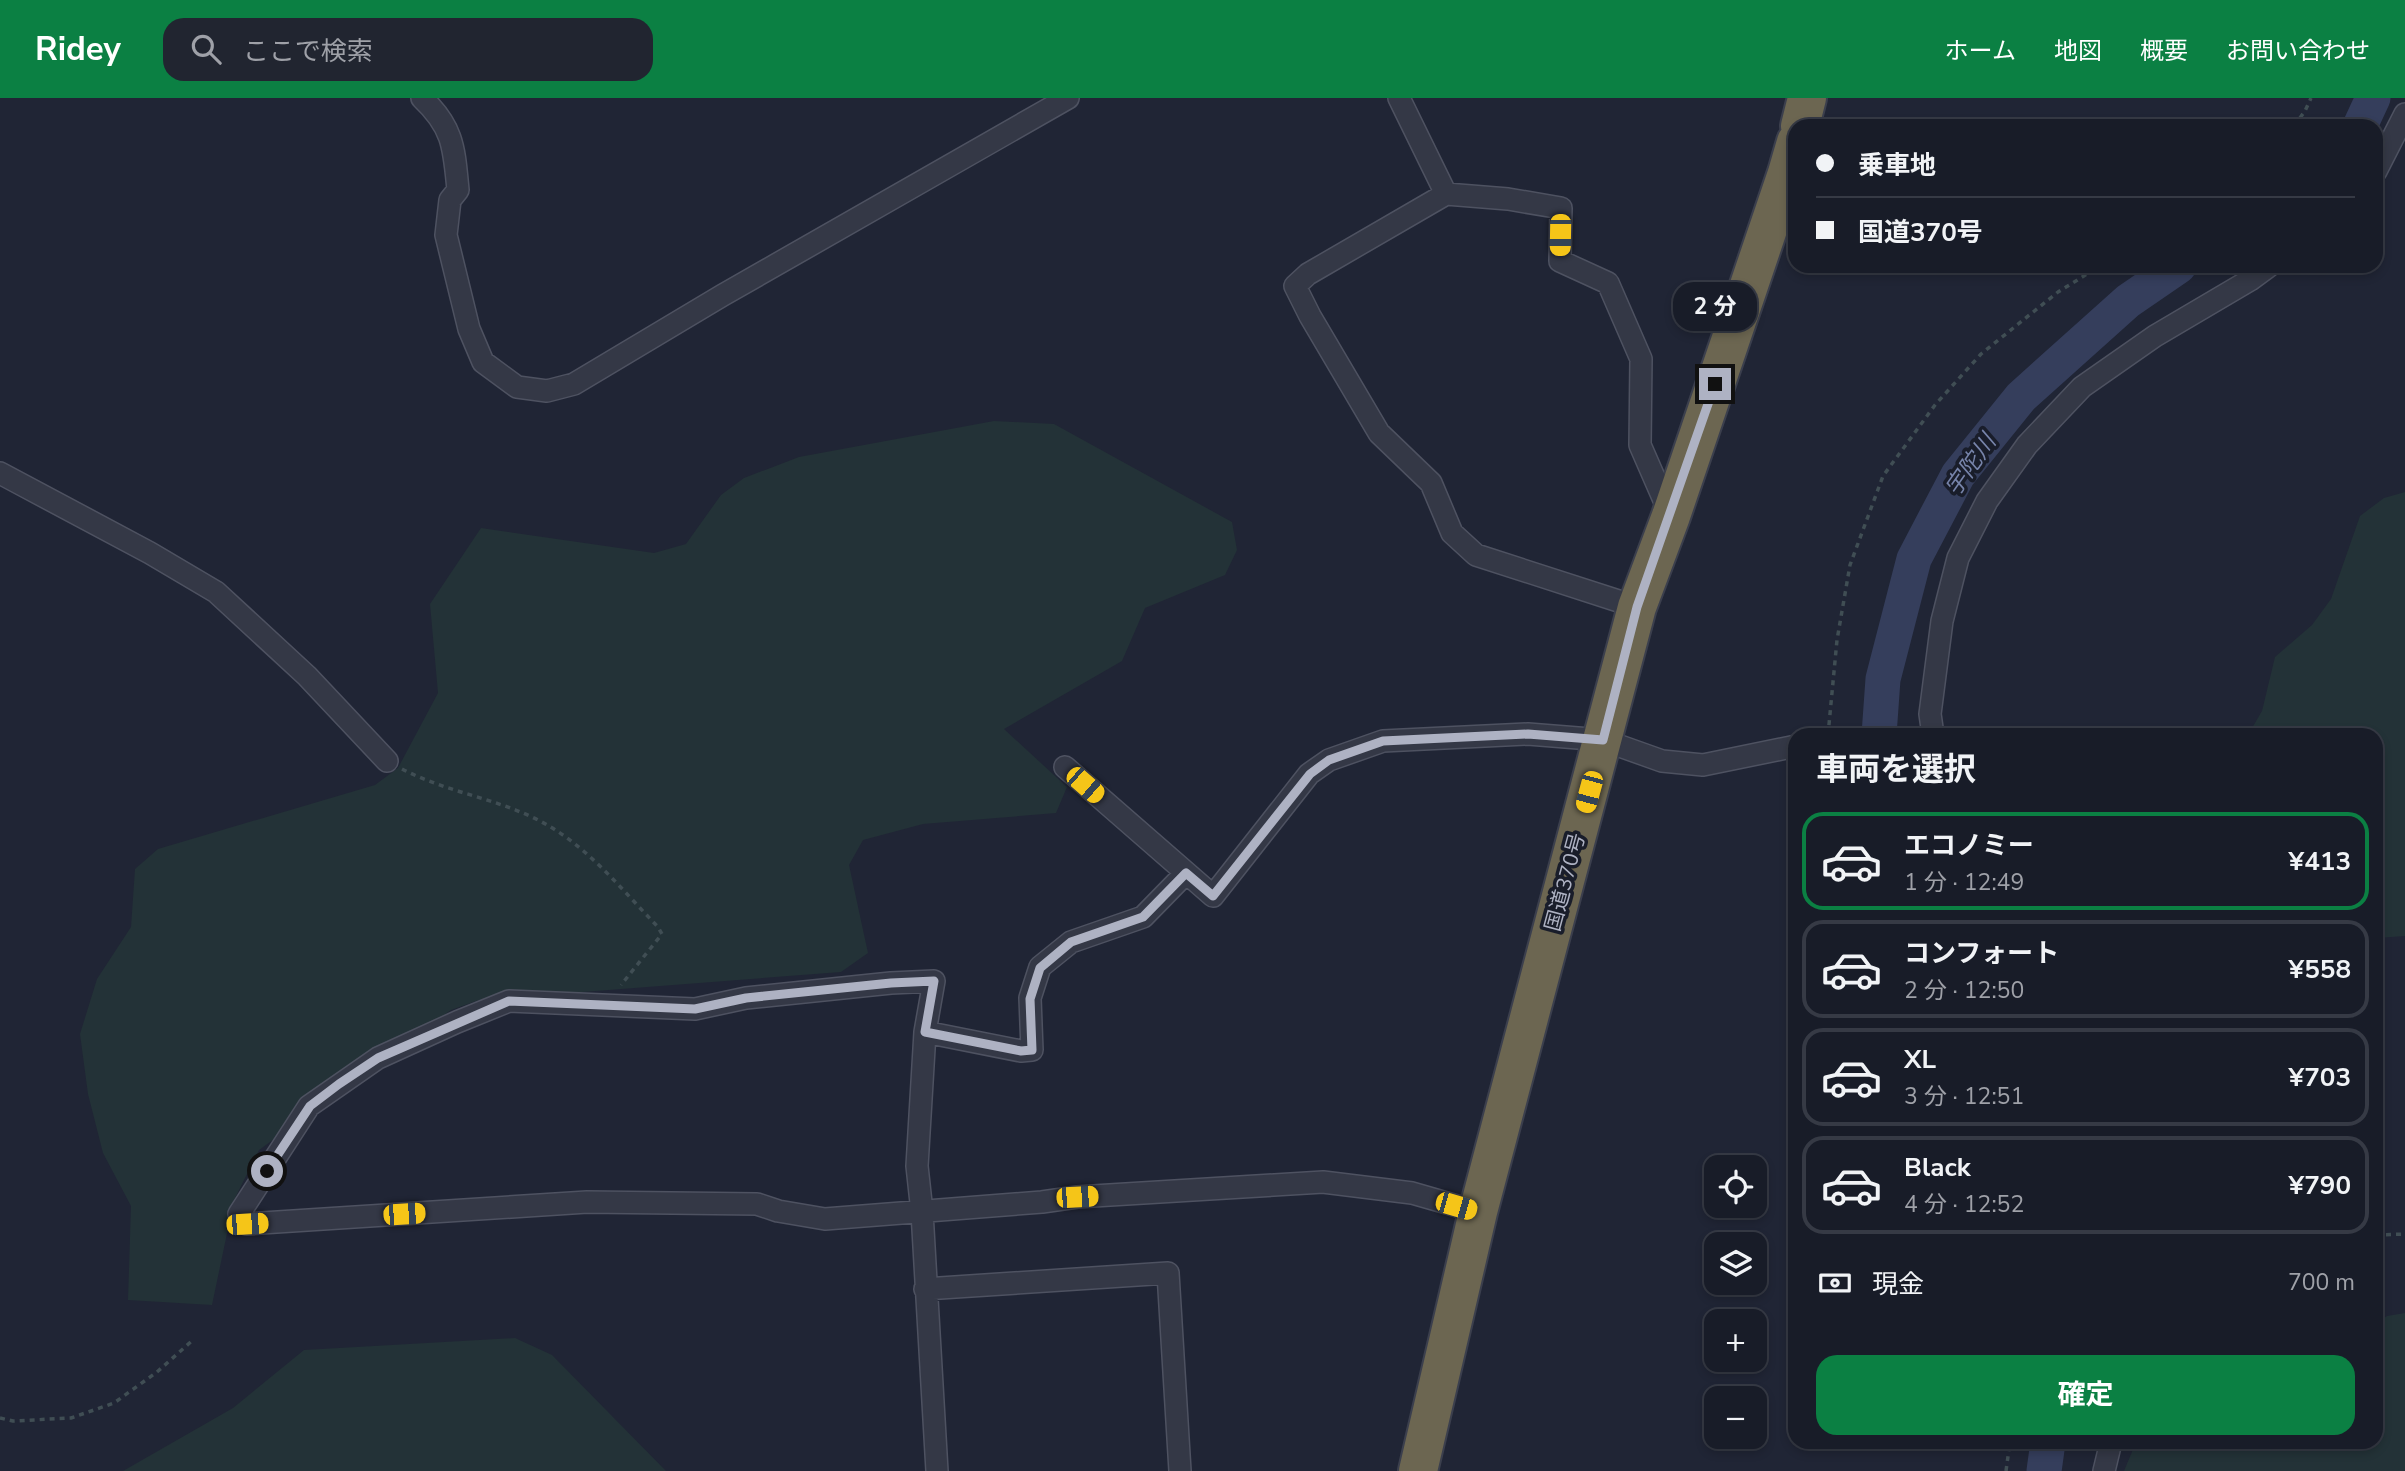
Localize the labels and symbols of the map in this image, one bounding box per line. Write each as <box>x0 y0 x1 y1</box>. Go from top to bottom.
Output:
car <box>1550 214 1571 256</box>
callout: 2 分 <box>1673 282 1757 331</box>
route end <box>1699 368 1731 400</box>
water label: 宇陀川 <box>1938 426 2005 502</box>
car <box>1063 763 1108 807</box>
car <box>1574 769 1605 815</box>
street label: 国道370号 <box>1538 830 1592 934</box>
route start <box>251 1155 283 1187</box>
car <box>1056 1185 1099 1209</box>
car <box>1433 1190 1480 1222</box>
car <box>383 1202 426 1226</box>
car <box>226 1212 269 1236</box>

